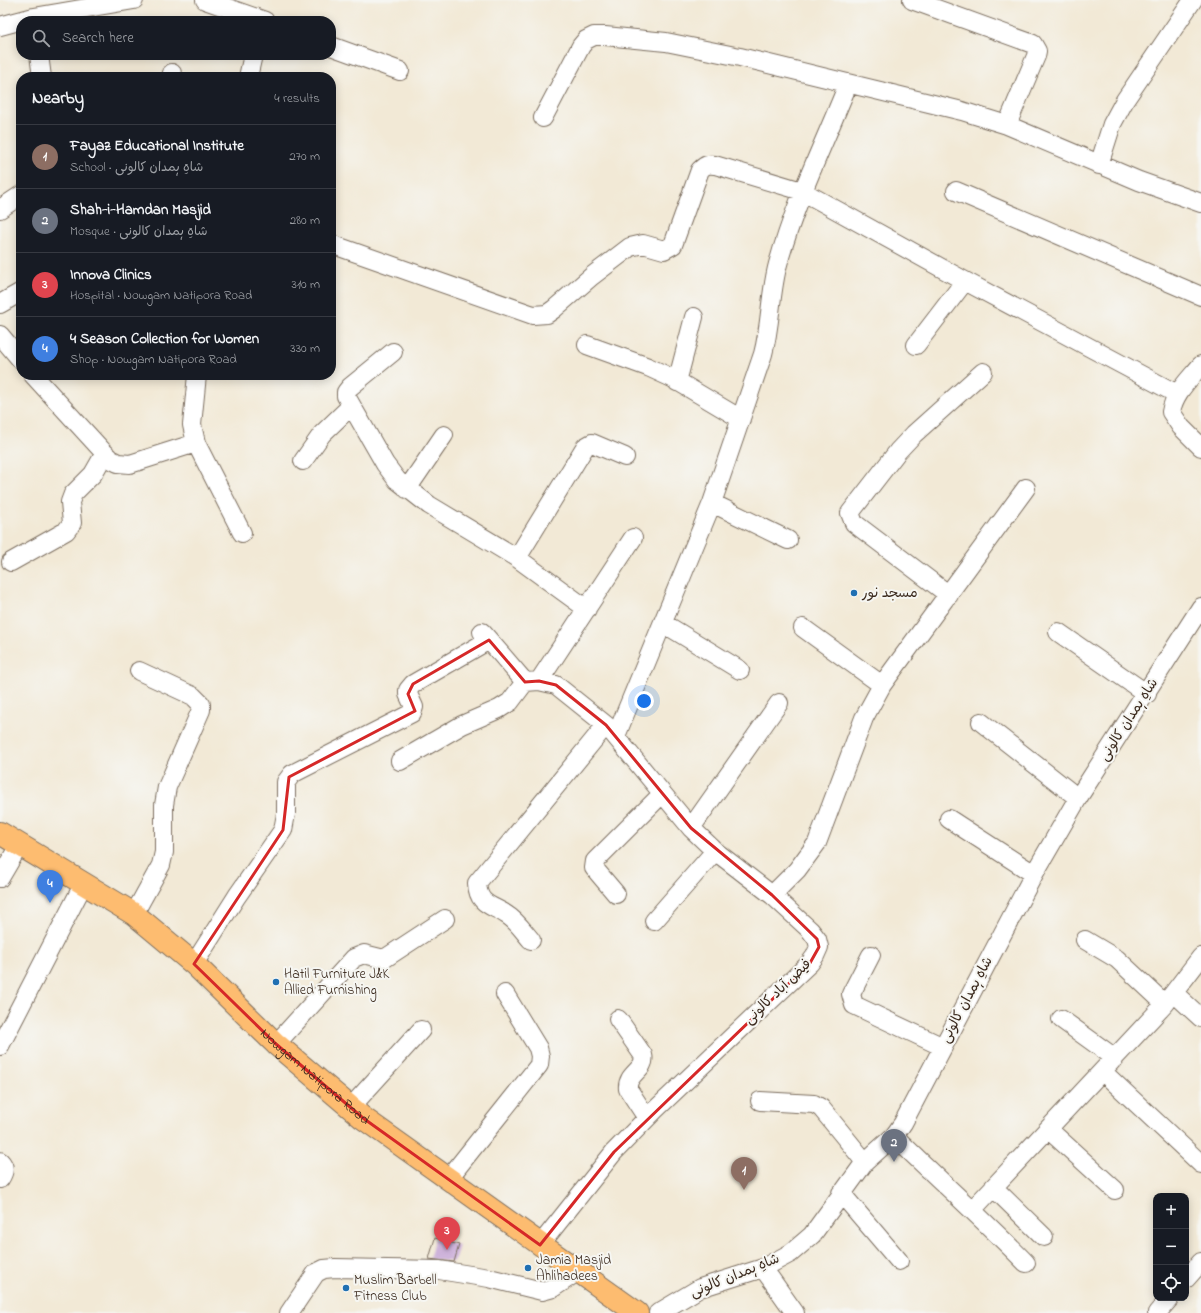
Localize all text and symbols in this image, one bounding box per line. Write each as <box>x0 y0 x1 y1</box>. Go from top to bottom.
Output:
search box <box>16 16 336 60</box>
icon: search <box>30 27 52 49</box>
text: Search here <box>62 27 134 49</box>
text: Nearby <box>32 86 84 111</box>
text: 4 results <box>274 89 320 108</box>
text: Fayaz Educational Institute <box>70 135 244 157</box>
text: 1 <box>43 147 47 166</box>
text: 270 m <box>289 147 320 166</box>
text: School · شاہِ ہمدان کالونی <box>70 158 203 177</box>
text: Shah-i-Hamdan Masjid <box>70 199 211 221</box>
text: 2 <box>42 211 48 230</box>
text: 280 m <box>290 211 320 230</box>
text: Mosque · شاہِ ہمدان کالونی <box>70 222 208 241</box>
text: Innova Clinics <box>70 264 152 286</box>
text: 3 <box>42 275 48 294</box>
text: 310 m <box>292 275 320 294</box>
text: Hospital · Nowgam Natipora Road <box>70 286 252 305</box>
text: 4 Season Collection for Women <box>70 328 259 350</box>
text: 4 <box>42 339 48 358</box>
text: 330 m <box>290 339 320 358</box>
text: Shop · Nowgam Natipora Road <box>70 350 237 369</box>
place label: مسجد نور <box>861 583 918 604</box>
marker: مسجد نور <box>849 588 859 598</box>
street label: شاہِ ہمدان کالونی <box>1094 674 1164 766</box>
your location <box>634 691 654 711</box>
pin: 4 <box>37 870 63 903</box>
street label: شاہِ ہمدان کالونی <box>935 953 999 1047</box>
street label: فیض آباد کالونی <box>740 954 816 1030</box>
place label: Hatil Furniture J&K Allied Furnishing <box>284 964 390 1002</box>
marker: Hatil Furniture J&K Allied Furnishing <box>271 977 281 987</box>
street label: Nowgam Natipora Road <box>255 1023 374 1130</box>
pin: 2 <box>881 1129 907 1162</box>
pin: 1 <box>731 1157 757 1190</box>
map controls <box>1153 1193 1189 1301</box>
button: + <box>1153 1193 1189 1229</box>
pin: 3 <box>434 1217 460 1250</box>
button: − <box>1153 1229 1189 1265</box>
street label: شاہِ ہمدان کالونی <box>687 1248 783 1304</box>
place label: Jamia Masjid Ahlihadees <box>536 1250 611 1287</box>
marker: Jamia Masjid Ahlihadees <box>523 1263 533 1273</box>
button: locate <box>1153 1265 1189 1301</box>
place label: Muslim Barbell Fitness Club <box>353 1270 437 1307</box>
marker: Muslim Barbell Fitness Club <box>341 1283 351 1293</box>

